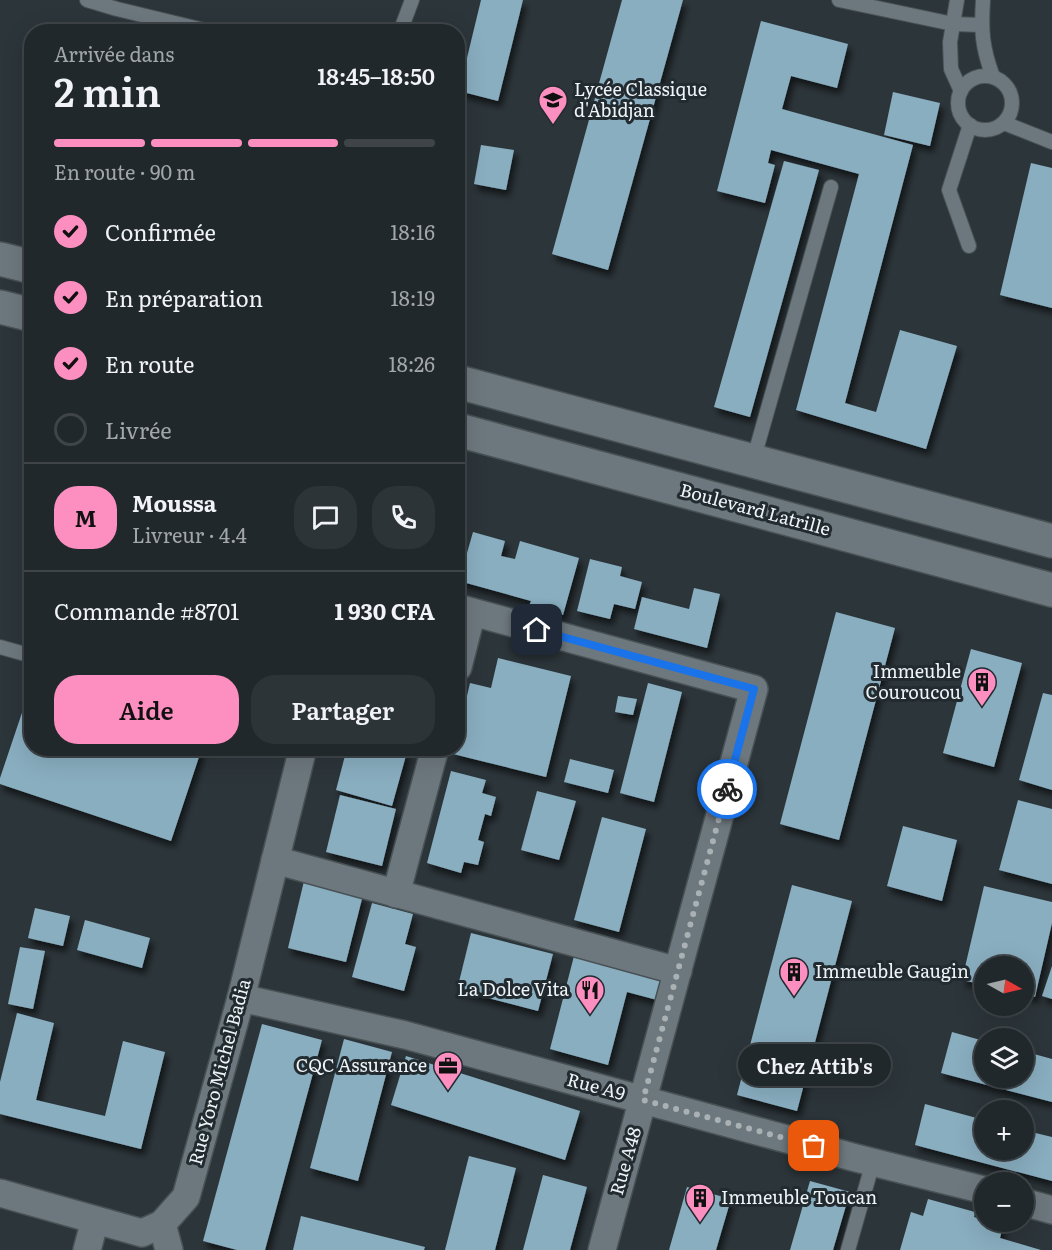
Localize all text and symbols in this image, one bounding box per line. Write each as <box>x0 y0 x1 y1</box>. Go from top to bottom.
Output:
text: Arrivée dans <box>54 38 174 68</box>
text: 18:45–18:50 <box>317 59 435 92</box>
text: 2 min <box>54 61 161 119</box>
place label: Lycée Classique d'Abidjan <box>574 75 707 123</box>
school or university icon: Lycée Classique d'Abidjan <box>537 84 569 126</box>
text: En route · 90 m <box>54 156 195 186</box>
icon: check <box>54 215 87 248</box>
text: Confirmée <box>105 215 216 248</box>
text: 18:16 <box>390 216 435 246</box>
icon: check <box>54 281 87 314</box>
text: En préparation <box>105 281 263 314</box>
text: 18:19 <box>391 282 435 312</box>
icon: check <box>54 347 87 380</box>
text: En route <box>105 347 194 380</box>
text: 18:26 <box>389 348 435 378</box>
text: Livrée <box>105 413 172 446</box>
street label: Boulevard Latrille <box>677 475 834 542</box>
text: Moussa <box>132 486 217 519</box>
button: chat <box>294 486 357 549</box>
button: phone <box>372 486 435 549</box>
text: M <box>75 501 96 534</box>
text: Livreur · 4.4 <box>132 519 247 549</box>
text: Commande #8701 <box>54 594 239 627</box>
text: 1 930 CFA <box>335 594 435 627</box>
pin <box>511 604 562 655</box>
icon: home <box>520 613 553 646</box>
place label: Immeuble Couroucou <box>866 657 961 705</box>
building icon: Immeuble Couroucou <box>966 666 998 708</box>
button: Aide <box>54 675 239 744</box>
button: Partager <box>251 675 435 744</box>
courier <box>697 759 757 819</box>
icon: bike <box>711 773 744 806</box>
building icon: Immeuble Gaugin <box>778 956 810 998</box>
north arrow <box>974 956 1034 1016</box>
map controls <box>974 956 1034 1232</box>
place label: Immeuble Gaugin <box>815 957 969 984</box>
restaurant icon: La Dolce Vita <box>574 974 606 1016</box>
street label: Rue Yoro Michel Badia <box>181 975 257 1168</box>
place label: La Dolce Vita <box>457 975 569 1002</box>
button: layers <box>974 1028 1034 1088</box>
callout: Chez Attib's <box>738 1044 890 1086</box>
office icon: CQC Assurance <box>432 1050 464 1092</box>
text: Chez Attib's <box>756 1050 873 1080</box>
place label: CQC Assurance <box>296 1051 427 1078</box>
street label: Rue A9 <box>564 1065 628 1106</box>
button: + <box>974 1100 1034 1160</box>
pin <box>788 1120 839 1171</box>
street label: Rue A48 <box>602 1123 647 1198</box>
icon: bag <box>797 1129 830 1162</box>
button: − <box>974 1172 1034 1232</box>
building icon: Immeuble Toucan <box>684 1182 716 1224</box>
place label: Immeuble Toucan <box>721 1183 877 1210</box>

